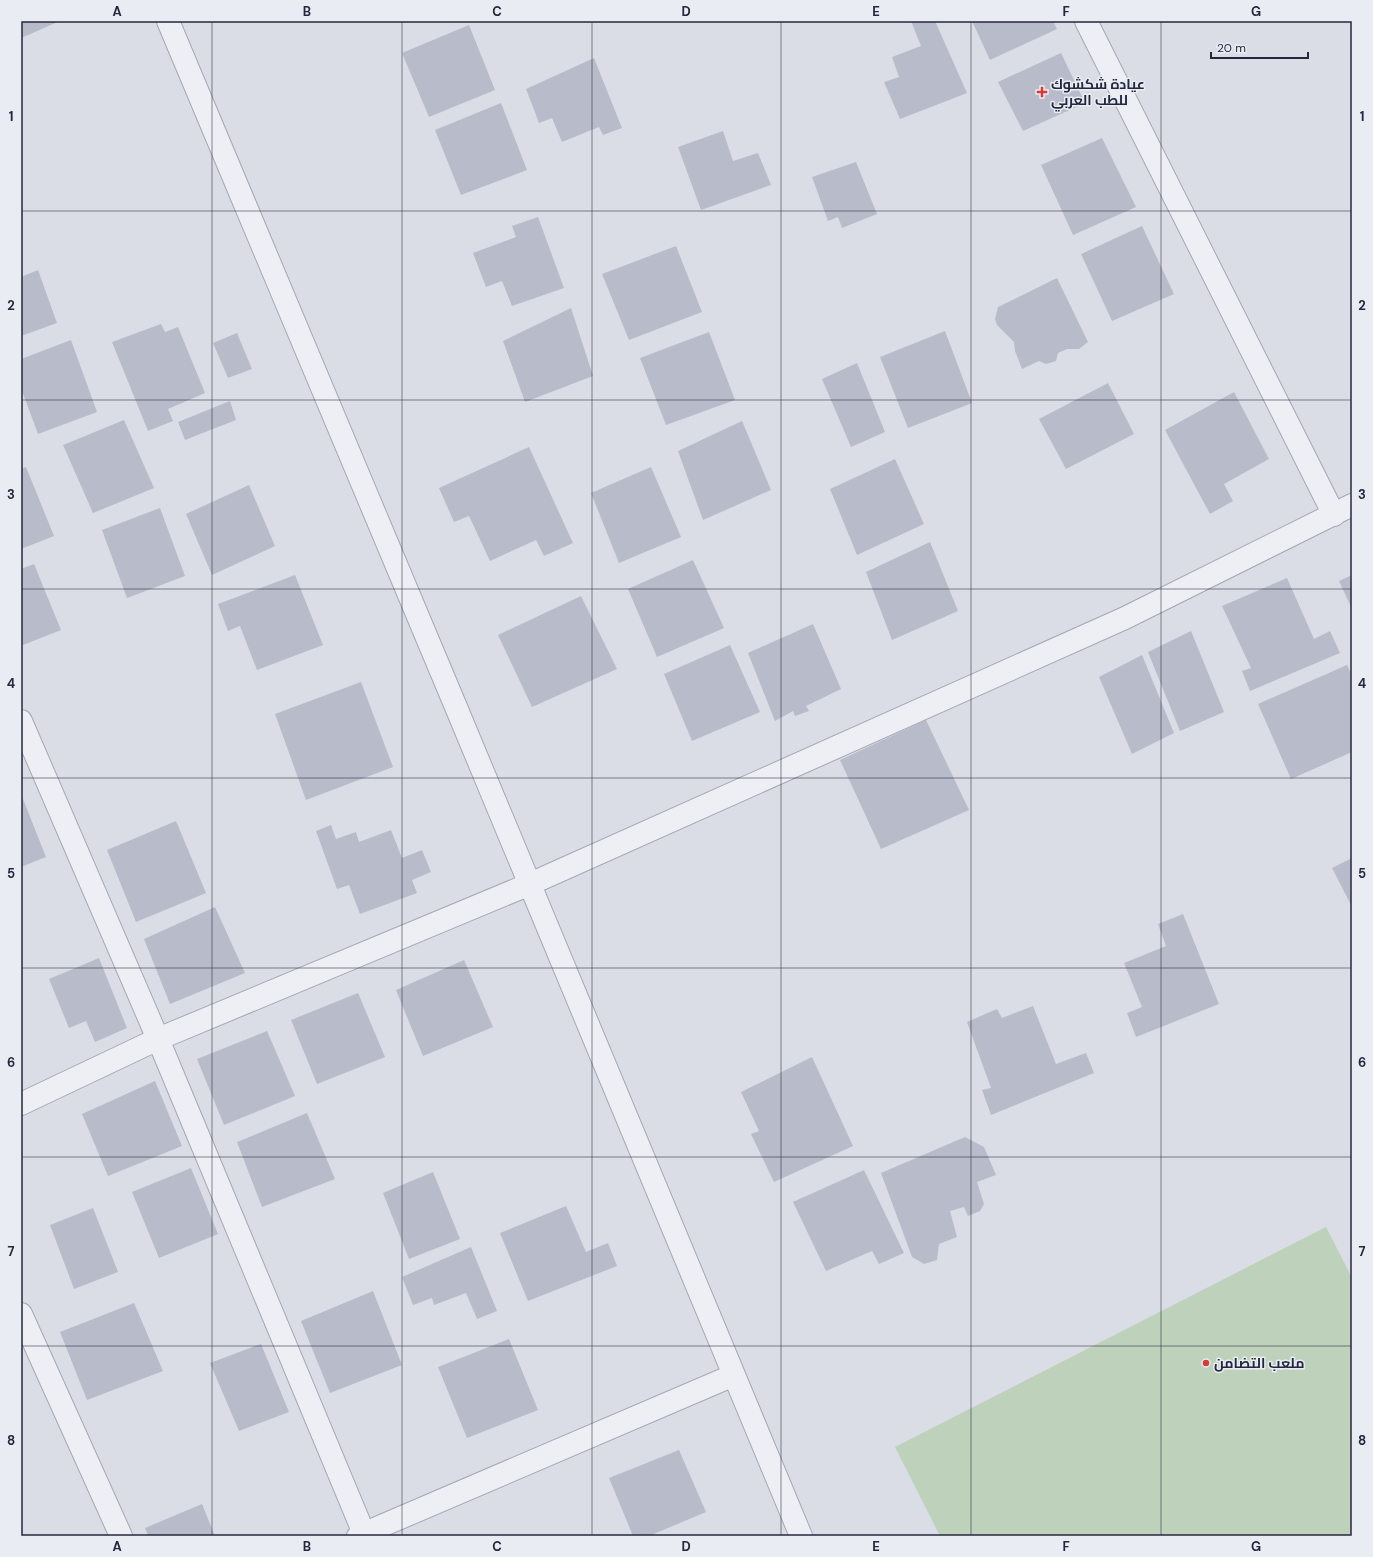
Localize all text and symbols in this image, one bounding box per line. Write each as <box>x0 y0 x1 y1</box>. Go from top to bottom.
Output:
text: A <box>112 3 122 20</box>
text: B <box>303 3 311 20</box>
text: C <box>492 3 502 20</box>
text: D <box>681 3 691 20</box>
text: E <box>872 3 880 20</box>
text: F <box>1062 3 1070 20</box>
text: G <box>1251 3 1261 20</box>
scale bar <box>1211 34 1308 60</box>
text: 20 m <box>1217 40 1246 56</box>
place label: عيادة شكشوك للطب العربي <box>1051 75 1145 112</box>
marker: عيادة شكشوك للطب العربي <box>1036 86 1048 98</box>
text: 1 <box>9 108 13 125</box>
text: 1 <box>1360 108 1364 125</box>
text: 2 <box>7 297 15 314</box>
text: 2 <box>1358 297 1366 314</box>
text: 3 <box>7 486 15 503</box>
text: 3 <box>1358 486 1366 503</box>
text: 4 <box>7 675 15 692</box>
text: 4 <box>1358 675 1366 692</box>
text: 5 <box>7 865 15 882</box>
text: 5 <box>1358 865 1366 882</box>
text: 6 <box>7 1054 15 1071</box>
text: 6 <box>1358 1054 1366 1071</box>
text: 7 <box>8 1243 15 1260</box>
text: 7 <box>1359 1243 1366 1260</box>
place label: ملعب التضامن <box>1214 1354 1304 1372</box>
marker: ملعب التضامن <box>1201 1358 1211 1368</box>
text: 8 <box>7 1432 15 1449</box>
text: 8 <box>1358 1432 1366 1449</box>
text: A <box>112 1538 122 1555</box>
text: B <box>303 1538 311 1555</box>
text: C <box>492 1538 502 1555</box>
text: D <box>681 1538 691 1555</box>
text: E <box>872 1538 880 1555</box>
text: F <box>1062 1538 1070 1555</box>
text: G <box>1251 1538 1261 1555</box>

